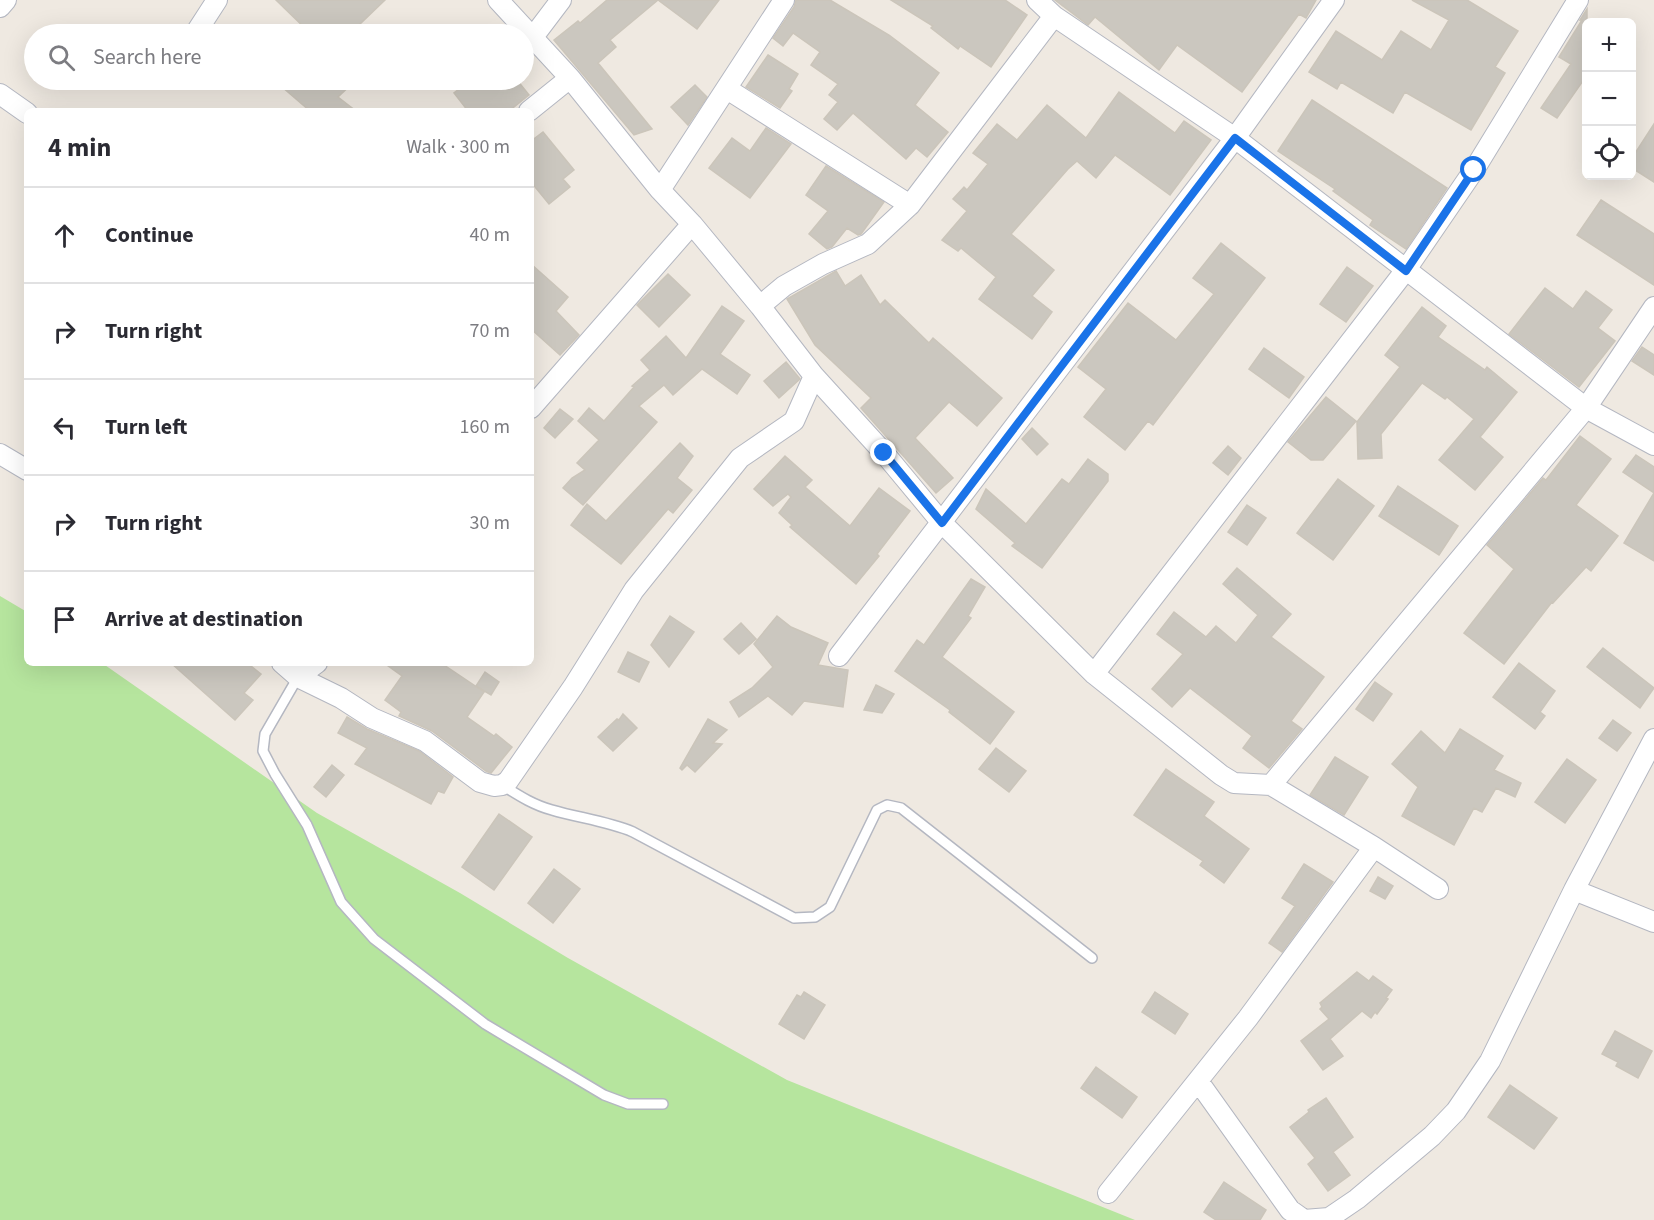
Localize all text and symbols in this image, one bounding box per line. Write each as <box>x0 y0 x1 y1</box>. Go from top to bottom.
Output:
map controls <box>1582 18 1636 180</box>
button: + <box>1582 18 1636 72</box>
search box <box>24 24 534 90</box>
icon: search <box>45 41 78 74</box>
text: Search here <box>93 41 201 73</box>
button: − <box>1582 72 1636 126</box>
button: locate <box>1582 126 1636 180</box>
text: 4 min <box>48 129 111 166</box>
text: Walk · 300 m <box>406 133 510 161</box>
route start <box>1460 156 1486 182</box>
icon: ahead <box>48 219 81 252</box>
text: Continue <box>105 219 194 251</box>
text: 40 m <box>470 221 510 249</box>
icon: right <box>48 315 81 348</box>
text: Turn right <box>105 315 202 347</box>
text: 70 m <box>470 317 510 345</box>
icon: left <box>48 411 81 444</box>
text: Turn left <box>105 411 187 443</box>
text: 160 m <box>460 413 510 441</box>
route end <box>870 439 896 465</box>
icon: right <box>48 507 81 540</box>
text: Turn right <box>105 507 202 539</box>
text: 30 m <box>470 509 510 537</box>
icon: arrive <box>48 603 81 636</box>
text: Arrive at destination <box>105 603 303 635</box>

